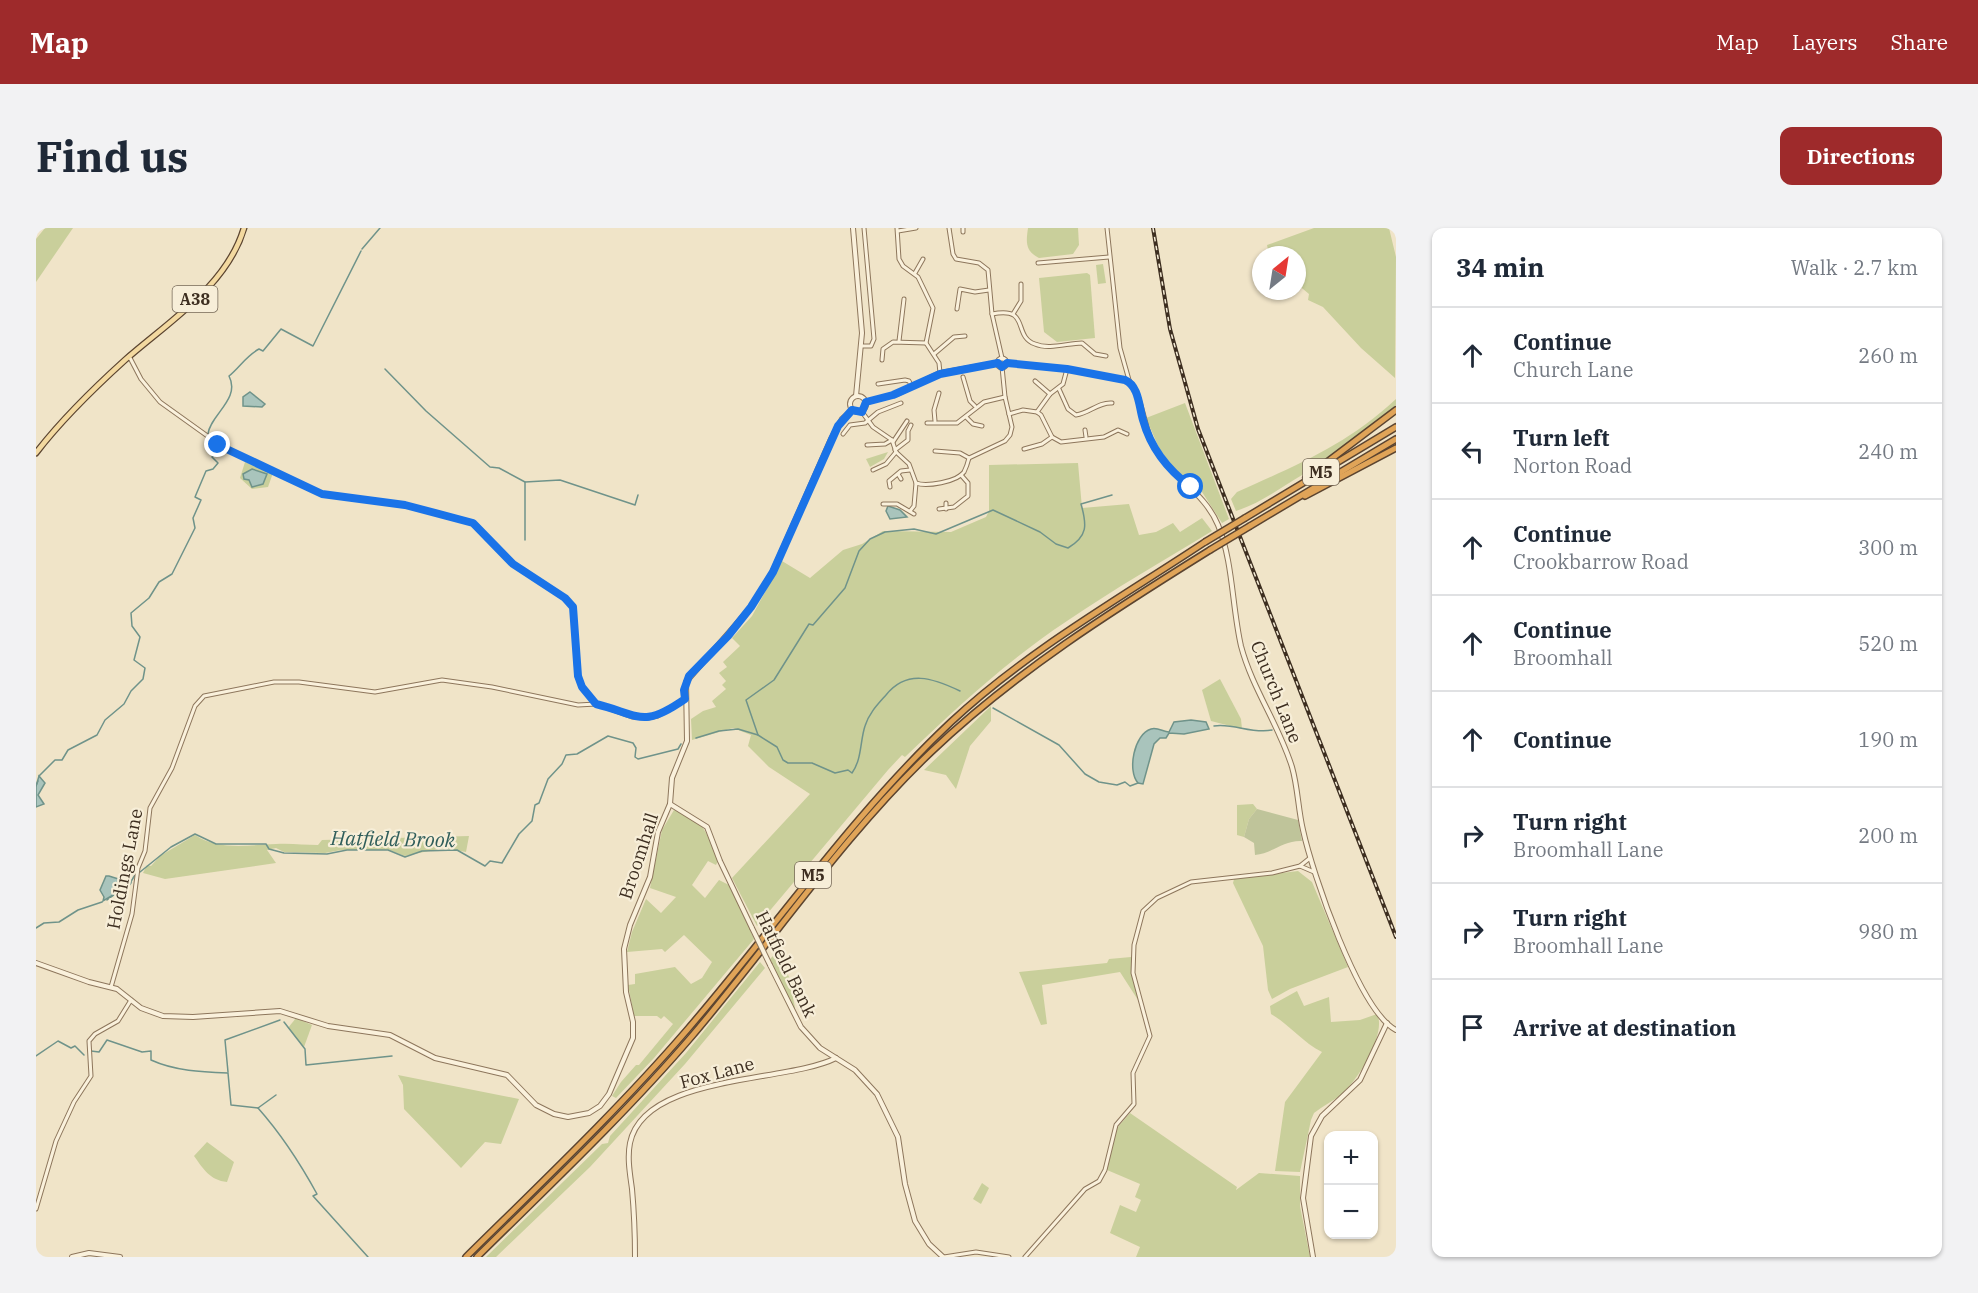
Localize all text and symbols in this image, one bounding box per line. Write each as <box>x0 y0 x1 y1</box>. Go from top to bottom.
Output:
text: Map <box>30 24 89 61</box>
text: Map <box>1716 28 1759 56</box>
text: Layers <box>1792 28 1858 56</box>
text: Share <box>1891 28 1948 56</box>
button: Directions <box>1780 127 1942 185</box>
text: Find us <box>36 129 188 184</box>
north arrow <box>1252 246 1306 300</box>
text: 34 min <box>1456 250 1544 284</box>
text: Walk · 2.7 km <box>1791 254 1918 281</box>
road number: A38 <box>172 286 218 312</box>
text: Continue <box>1513 327 1612 356</box>
icon: ahead <box>1456 339 1489 372</box>
text: 260 m <box>1858 342 1918 369</box>
text: Church Lane <box>1513 356 1633 383</box>
text: Turn left <box>1513 423 1609 452</box>
route end <box>204 431 230 457</box>
icon: left <box>1456 435 1489 468</box>
text: 240 m <box>1858 438 1918 465</box>
text: Norton Road <box>1513 452 1632 479</box>
road number: M5 <box>1303 459 1339 485</box>
route start <box>1177 473 1203 499</box>
text: Continue <box>1513 519 1612 548</box>
icon: ahead <box>1456 531 1489 564</box>
text: 300 m <box>1858 534 1918 561</box>
text: Crookbarrow Road <box>1513 548 1689 575</box>
text: Continue <box>1513 615 1612 644</box>
icon: ahead <box>1456 627 1489 660</box>
text: 520 m <box>1858 630 1918 657</box>
street label: Church Lane <box>1245 637 1307 746</box>
text: Broomhall <box>1513 644 1612 671</box>
icon: ahead <box>1456 723 1489 756</box>
text: Continue <box>1513 725 1612 754</box>
text: 190 m <box>1858 726 1918 753</box>
street label: Holdings Lane <box>102 807 147 931</box>
text: Turn right <box>1513 807 1627 836</box>
street label: Broomhall <box>614 810 663 902</box>
icon: right <box>1456 819 1489 852</box>
text: 200 m <box>1858 822 1918 849</box>
water label: Hatfield Brook <box>329 824 456 853</box>
text: Broomhall Lane <box>1513 836 1663 863</box>
road number: M5 <box>795 862 831 888</box>
text: Turn right <box>1513 903 1627 932</box>
street label: Hatfield Bank <box>751 907 822 1021</box>
icon: right <box>1456 915 1489 948</box>
text: 980 m <box>1858 918 1918 945</box>
text: Broomhall Lane <box>1513 932 1663 959</box>
icon: arrive <box>1456 1011 1489 1044</box>
text: Arrive at destination <box>1513 1013 1736 1042</box>
street label: Fox Lane <box>677 1052 757 1094</box>
map controls <box>1324 1131 1378 1239</box>
button: + <box>1324 1131 1378 1185</box>
button: − <box>1324 1185 1378 1239</box>

